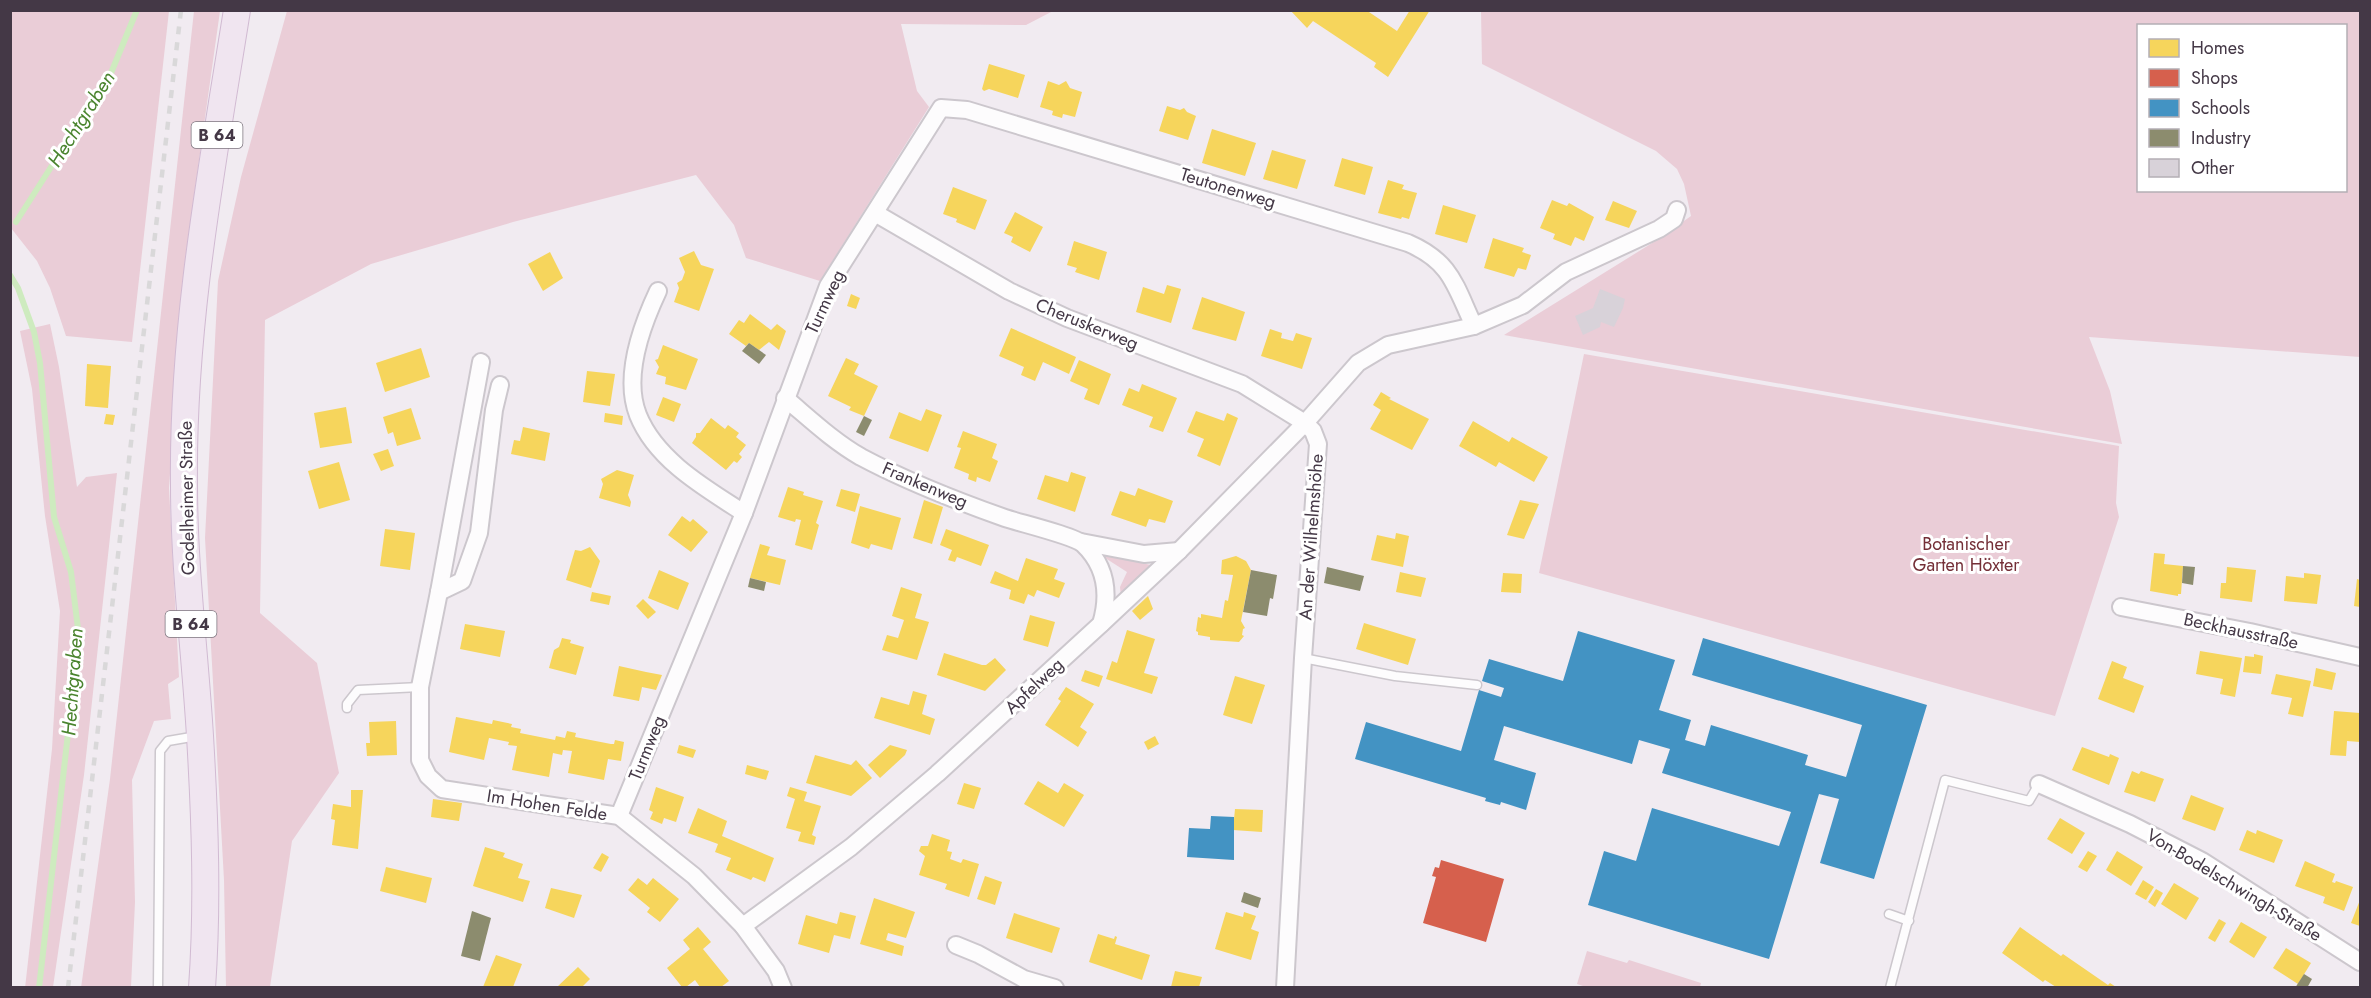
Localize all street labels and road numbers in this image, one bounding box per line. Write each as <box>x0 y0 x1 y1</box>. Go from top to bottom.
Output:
road number: B 64 <box>192 122 242 148</box>
street label: Teutonenweg <box>1177 161 1279 215</box>
street label: Turmweg <box>799 266 851 338</box>
street label: Cheruskerweg <box>1032 292 1142 356</box>
street label: Godelheimer Straße <box>173 421 201 575</box>
street label: An der Wilhelmshöhe <box>1292 453 1330 621</box>
street label: Frankenweg <box>878 455 972 515</box>
street label: Beckhausstraße <box>2181 606 2301 656</box>
road number: B 64 <box>166 611 216 637</box>
street label: Apfelweg <box>999 652 1069 720</box>
street label: Turmweg <box>622 712 672 784</box>
street label: Im Hohen Felde <box>485 783 609 827</box>
street label: Von-Bodelschwingh-Straße <box>2141 822 2327 948</box>

